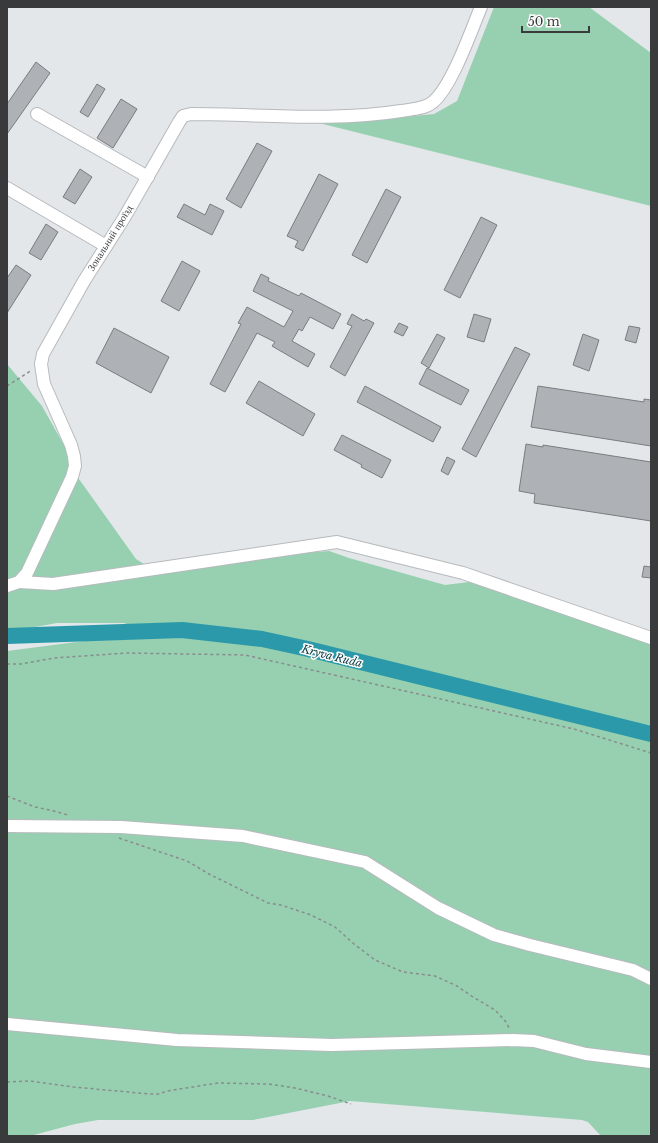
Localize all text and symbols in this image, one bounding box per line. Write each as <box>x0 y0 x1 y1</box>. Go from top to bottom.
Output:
scale bar <box>522 8 589 34</box>
text: 50 m <box>528 14 560 29</box>
street label: Зональний проїзд <box>85 203 135 273</box>
water label: Kryva Ruda <box>299 641 364 670</box>

